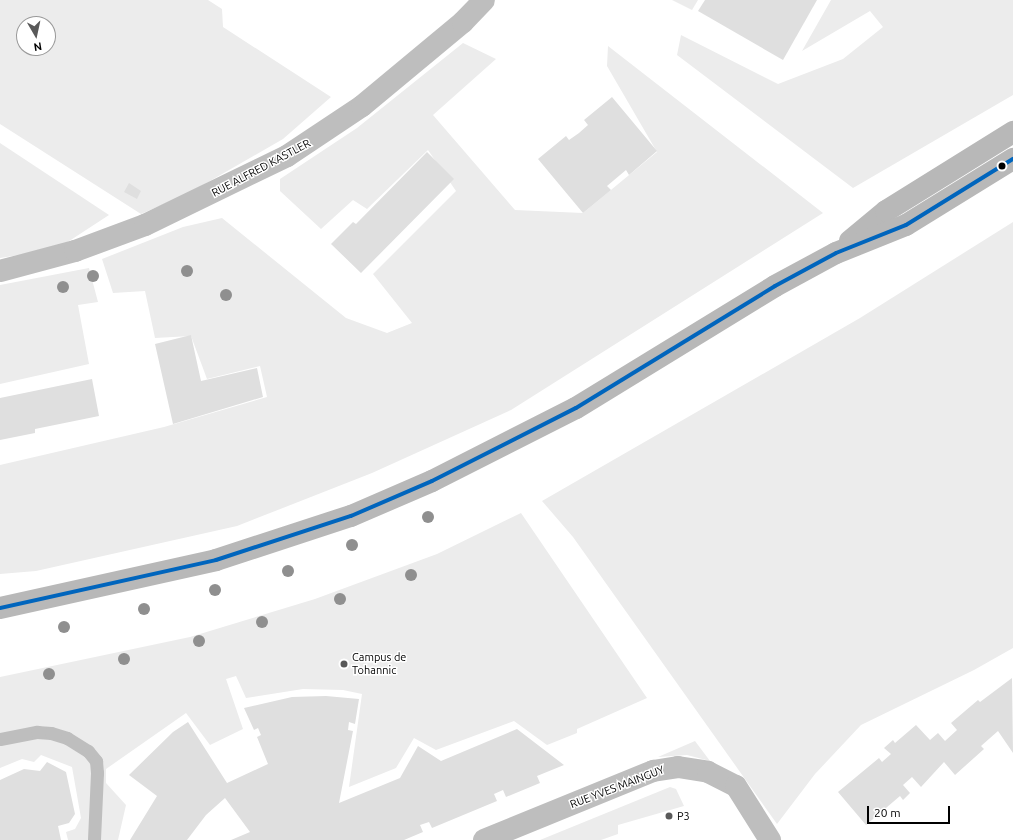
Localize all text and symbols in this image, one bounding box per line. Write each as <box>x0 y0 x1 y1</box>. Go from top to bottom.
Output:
north arrow <box>16 16 56 56</box>
text: N <box>33 40 43 53</box>
street label: RUE ALFRED KASTLER <box>209 136 313 200</box>
unlabelled marker <box>997 161 1007 171</box>
place label: Campus de Tohannic <box>352 651 406 677</box>
marker: Campus de Tohannic <box>339 659 349 669</box>
street label: RUE YVES MAINGUY <box>568 763 666 811</box>
scale bar <box>869 798 952 824</box>
text: 20 m <box>874 806 901 819</box>
place label: P3 <box>677 809 690 823</box>
marker: P3 <box>664 811 674 821</box>

